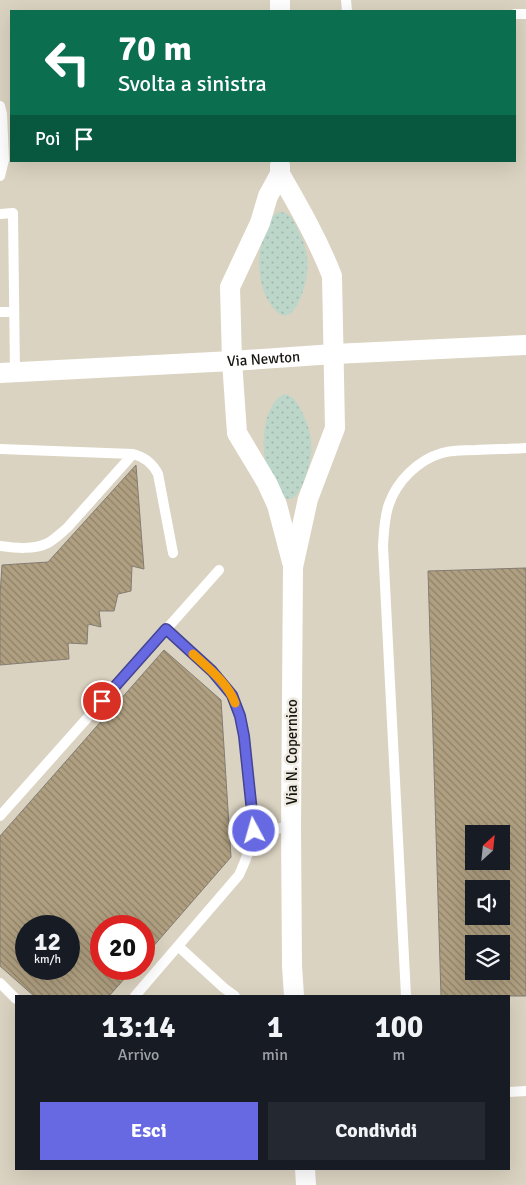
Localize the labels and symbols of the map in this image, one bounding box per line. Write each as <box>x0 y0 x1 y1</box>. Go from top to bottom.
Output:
street label: Via Newton <box>227 347 301 370</box>
pin <box>81 680 123 722</box>
street label: Via N. Copernico <box>283 699 301 805</box>
position arrow <box>227 804 279 856</box>
north arrow <box>465 825 510 870</box>
speed limit sign: 20 <box>90 915 155 980</box>

